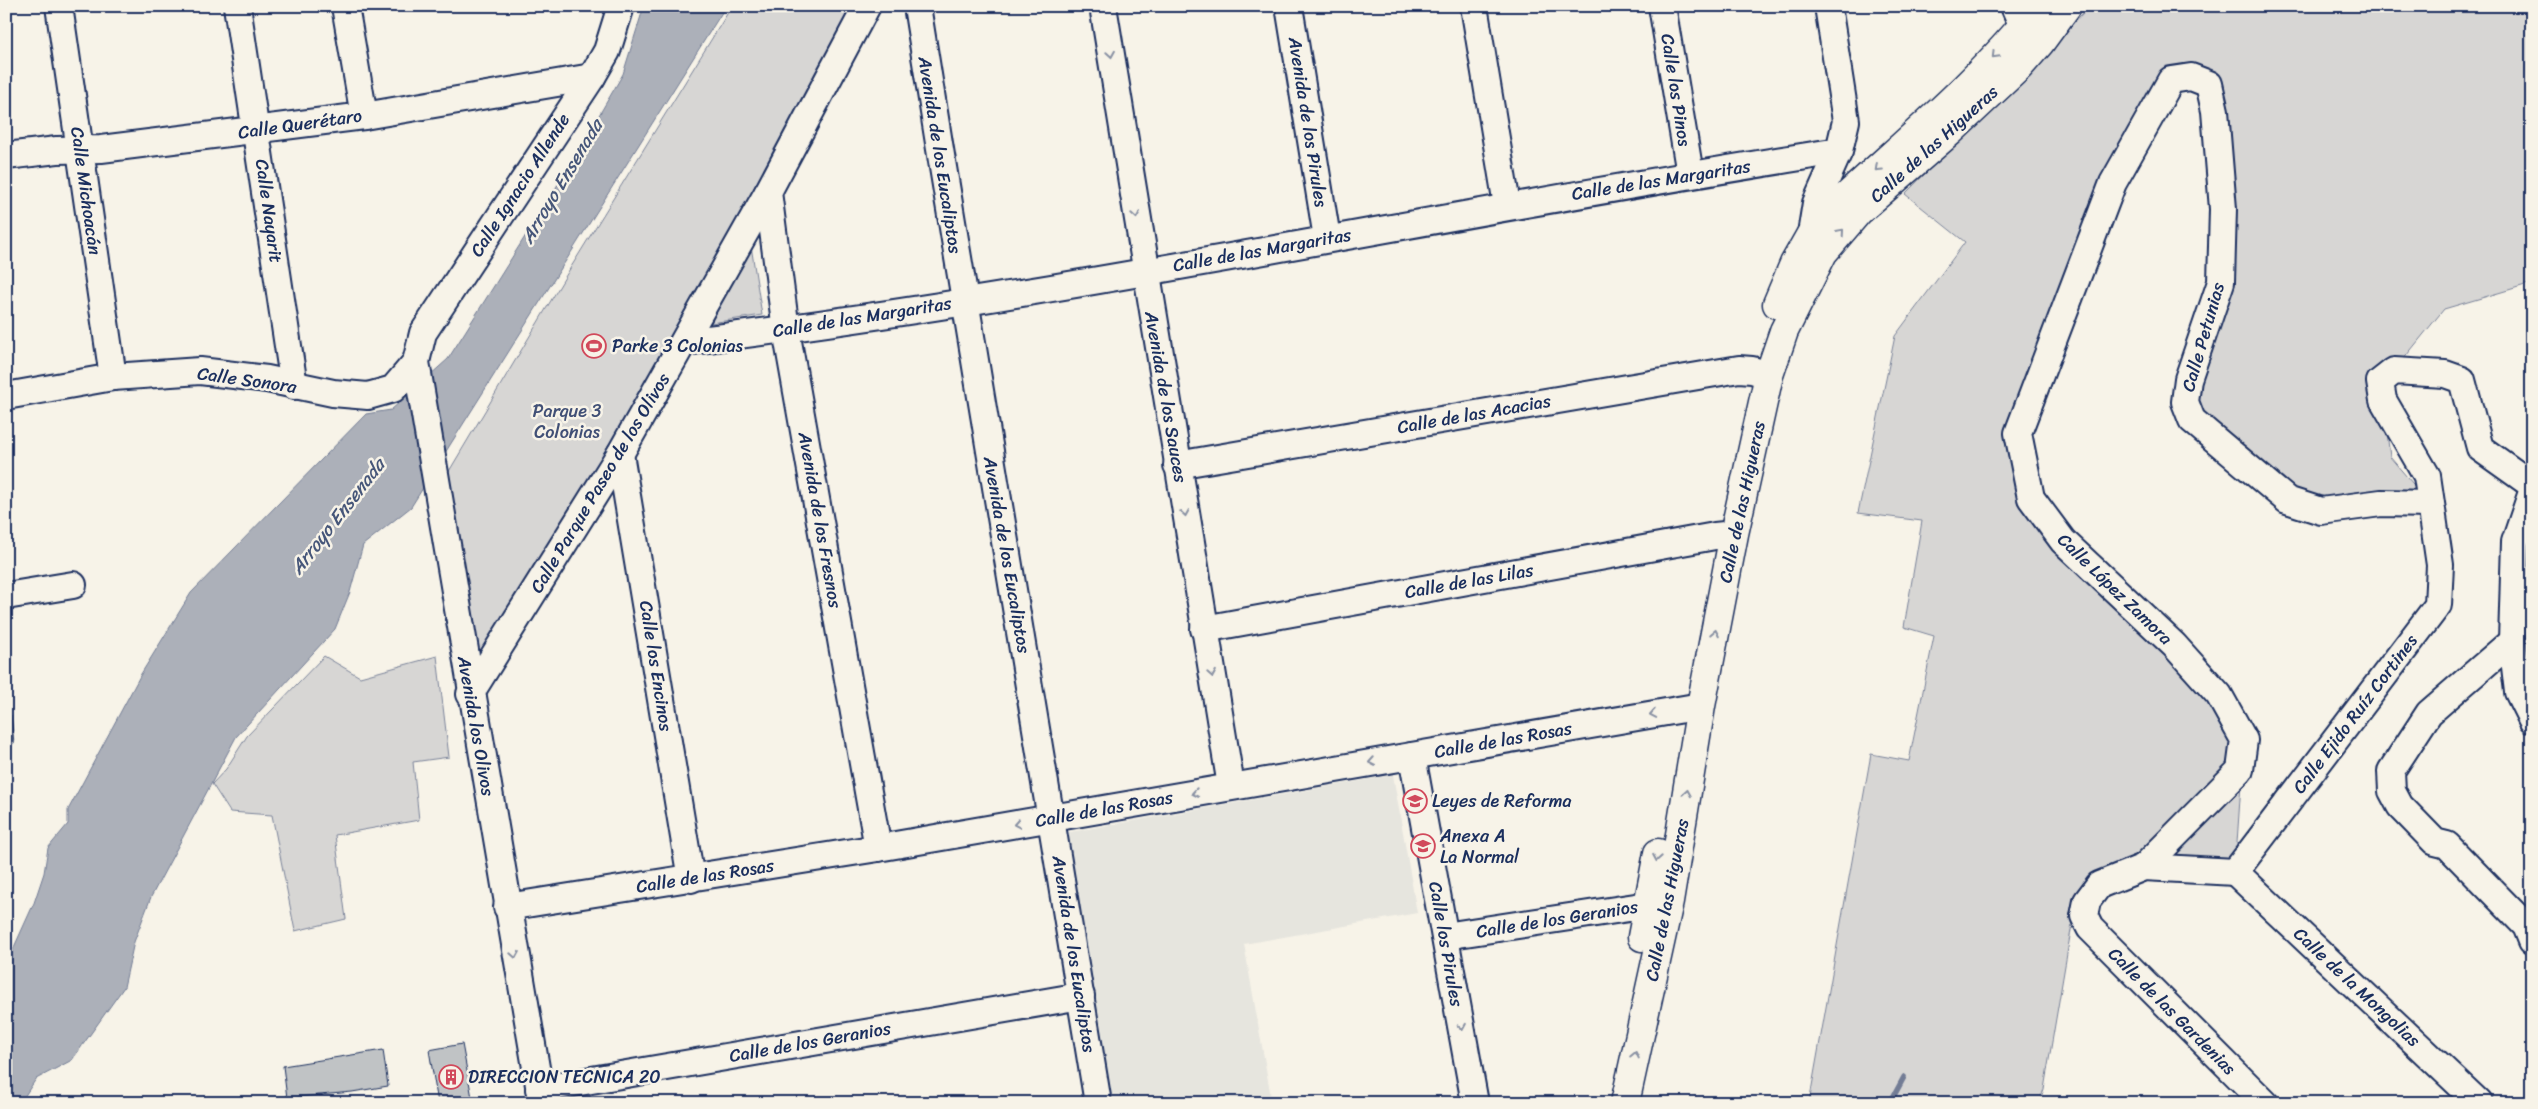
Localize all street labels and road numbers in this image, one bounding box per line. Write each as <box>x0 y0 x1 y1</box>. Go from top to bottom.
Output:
street label: Calle los Pinos <box>1651 31 1701 149</box>
street label: Avenida de los Pirules <box>1279 34 1337 210</box>
street label: Avenida de los Eucaliptos <box>908 53 972 257</box>
street label: Calle de las Higueras <box>1862 76 2006 211</box>
street label: Calle Querétaro <box>236 99 364 149</box>
street label: Calle Ignacio Allende <box>461 107 579 263</box>
street label: Calle Michoacán <box>61 125 111 257</box>
street label: Calle de las Margaritas <box>1569 150 1753 210</box>
street label: Calle Nayarit <box>246 157 292 265</box>
street label: Calle de las Margaritas <box>1170 218 1354 281</box>
street label: Calle Petunias <box>2172 278 2234 396</box>
street label: Calle de las Margaritas <box>770 287 954 347</box>
street label: Avenida de los Sauces <box>1135 308 1197 486</box>
street label: Calle Sonora <box>195 357 300 403</box>
street label: Calle Parque Paseo de los Olivos <box>521 366 679 599</box>
street label: Calle de las Acacias <box>1395 385 1554 443</box>
street label: Calle de las Higueras <box>1709 417 1775 586</box>
street label: Avenida de los Fresnos <box>789 428 851 611</box>
street label: Avenida de los Eucaliptos <box>974 453 1040 657</box>
street label: Calle López Zamora <box>2049 525 2181 653</box>
street label: Calle de las Lilas <box>1402 554 1537 608</box>
street label: Calle los Encinos <box>630 598 682 735</box>
street label: Calle Ejido Ruíz Cortines <box>2284 627 2426 801</box>
street label: Avenida los Olivos <box>448 652 504 799</box>
street label: Calle de las Rosas <box>1432 712 1575 768</box>
street label: Calle de las Rosas <box>1033 781 1176 837</box>
street label: Calle de las Higueras <box>1636 815 1699 984</box>
street label: Calle de las Rosas <box>634 849 777 903</box>
street label: Avenida de los Eucaliptos <box>1042 852 1106 1056</box>
street label: Calle los Pirules <box>1419 879 1473 1010</box>
street label: Calle de los Geranios <box>1474 890 1641 948</box>
street label: Calle de la Mongolias <box>2286 919 2429 1055</box>
street label: Calle de las Gardenias <box>2100 939 2244 1083</box>
street label: Calle de los Geranios <box>727 1012 894 1072</box>

